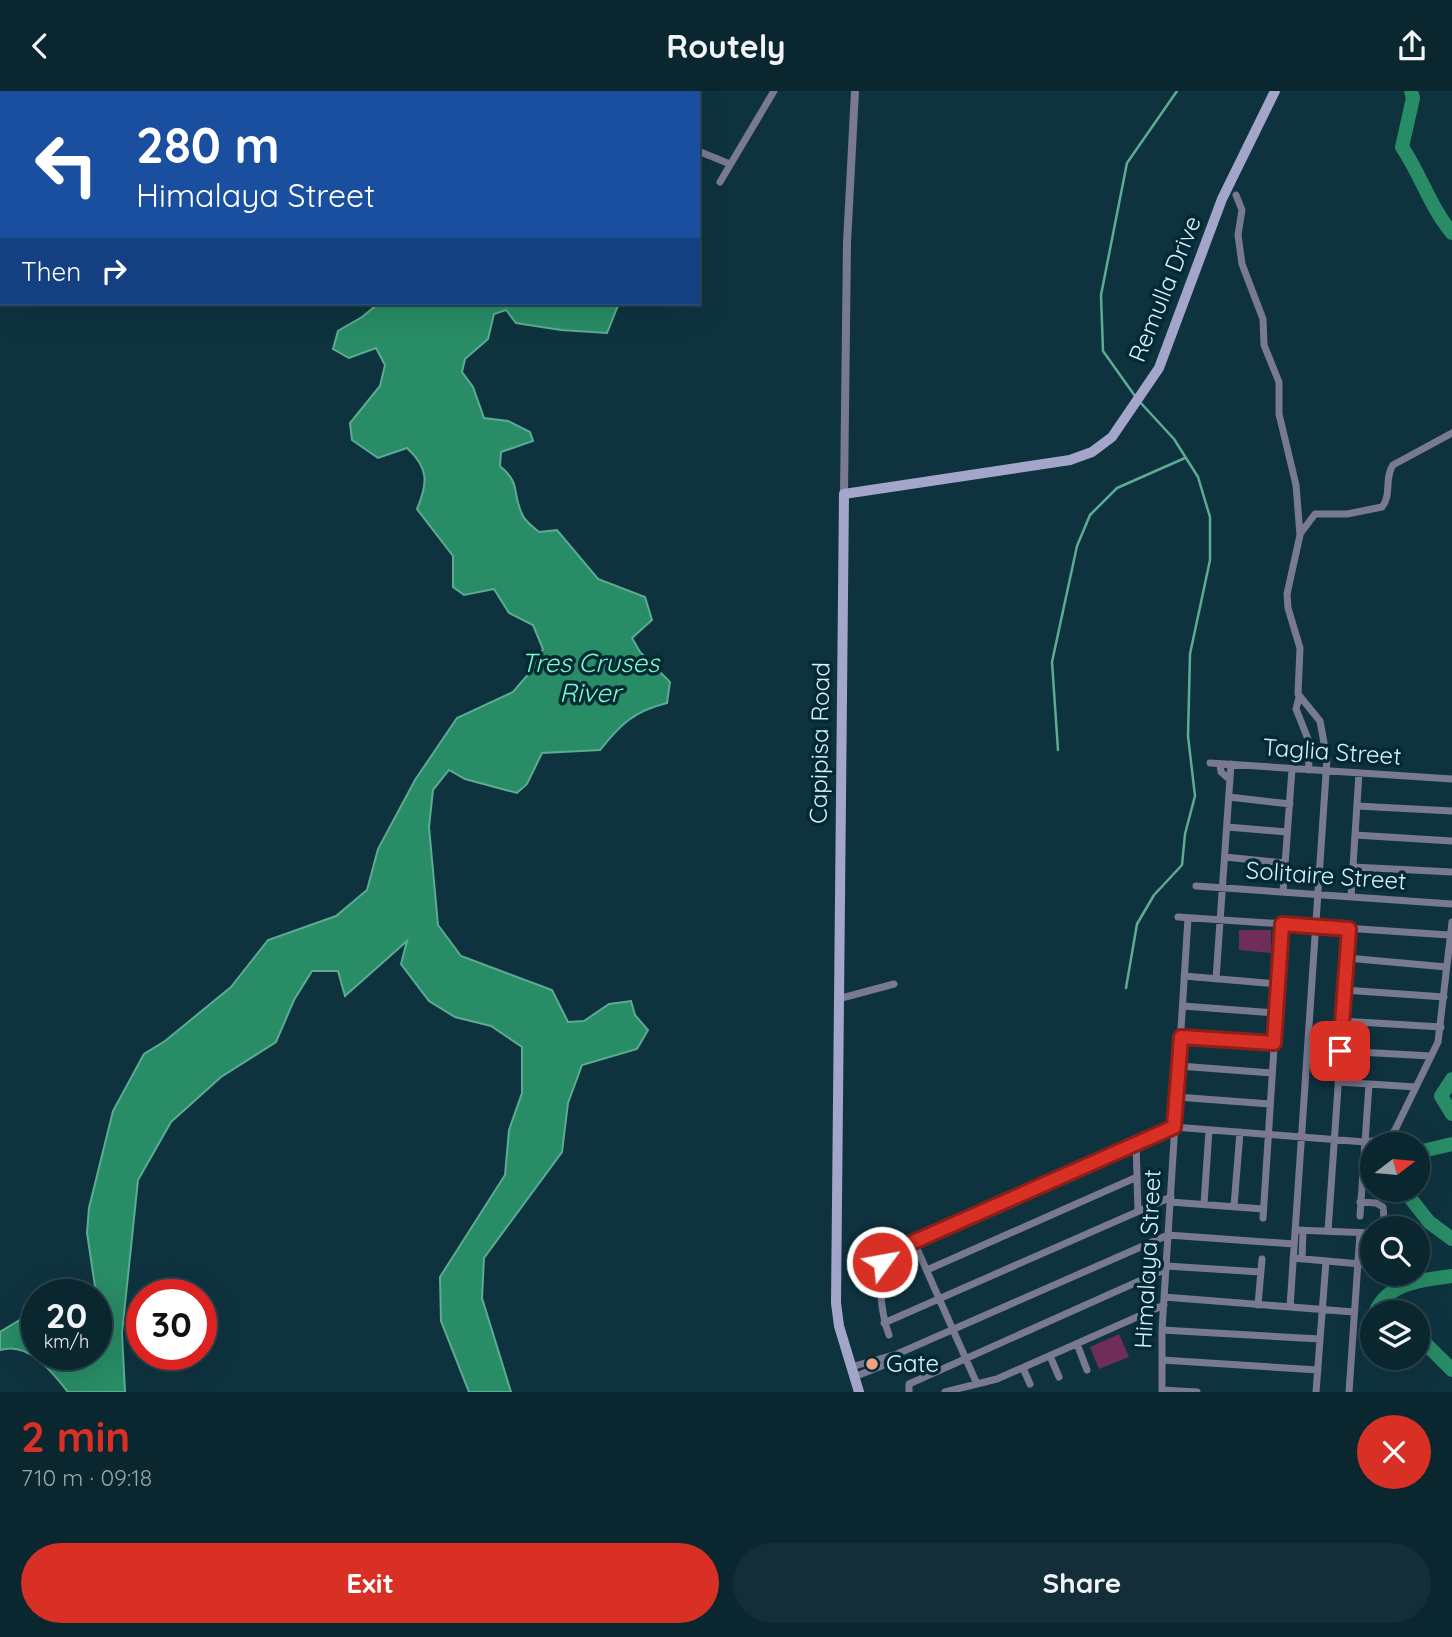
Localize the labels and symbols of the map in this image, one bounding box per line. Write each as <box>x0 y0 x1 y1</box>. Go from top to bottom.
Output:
street label: Remulla Drive <box>1121 211 1207 366</box>
water label: Tres Cruses River <box>521 646 661 709</box>
street label: Capipisa Road <box>803 662 835 824</box>
street label: Taglia Street <box>1262 731 1402 771</box>
street label: Solitaire Street <box>1245 854 1407 896</box>
pin <box>1310 1021 1370 1081</box>
north arrow <box>1360 1132 1430 1202</box>
street label: Himalaya Street <box>1127 1169 1167 1349</box>
position arrow <box>845 1225 919 1299</box>
speed limit sign: 30 <box>126 1279 217 1370</box>
place label: Gate <box>886 1348 939 1378</box>
marker: Gate <box>864 1356 880 1372</box>

